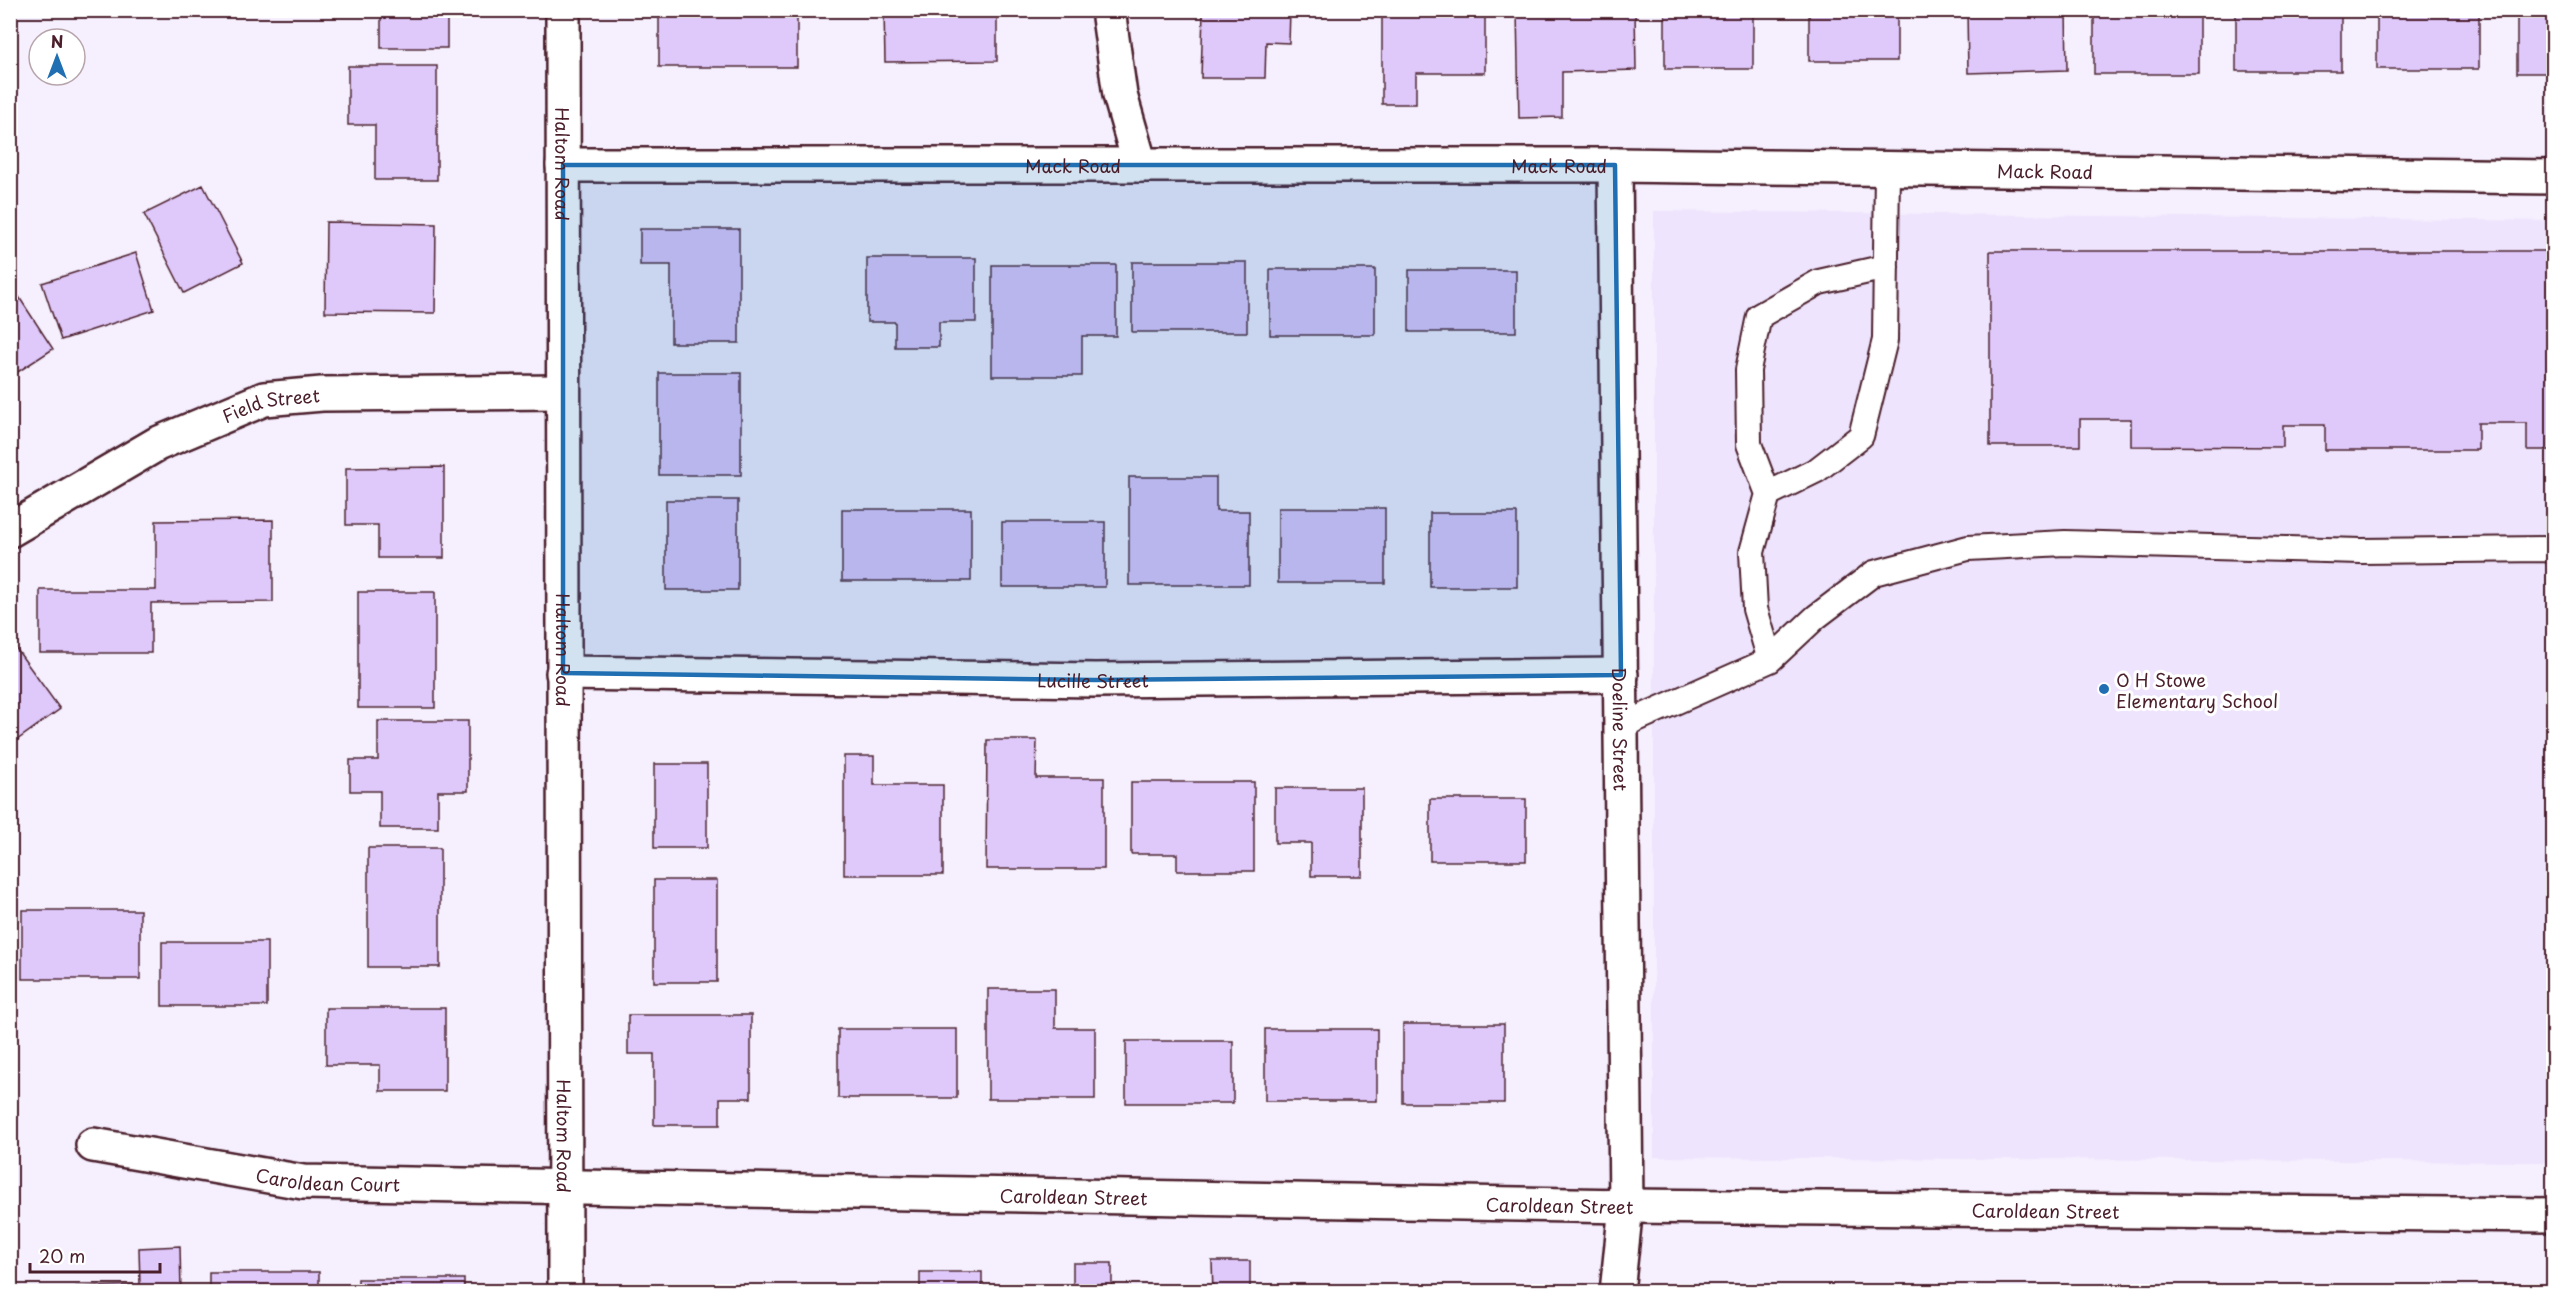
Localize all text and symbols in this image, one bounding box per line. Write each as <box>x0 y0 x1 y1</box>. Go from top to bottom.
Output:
north arrow <box>27 27 87 87</box>
text: N <box>51 29 63 53</box>
street label: Haltom Road <box>550 107 577 221</box>
street label: Mack Road <box>1025 152 1121 179</box>
street label: Mack Road <box>1511 152 1607 179</box>
street label: Mack Road <box>1997 156 2093 185</box>
street label: Field Street <box>218 381 321 429</box>
street label: Haltom Road <box>550 593 578 707</box>
street label: Lucille Street <box>1037 666 1149 694</box>
place label: O H Stowe Elementary School <box>2116 666 2278 714</box>
street label: Doeline Street <box>1607 667 1635 791</box>
marker: O H Stowe Elementary School <box>2097 682 2111 696</box>
street label: Haltom Road <box>551 1079 578 1193</box>
street label: Caroldean Court <box>254 1160 400 1197</box>
street label: Caroldean Street <box>999 1181 1148 1211</box>
street label: Caroldean Street <box>1485 1190 1634 1220</box>
street label: Caroldean Street <box>1971 1196 2120 1224</box>
scale bar <box>30 1236 160 1274</box>
text: 20 m <box>39 1242 85 1269</box>

